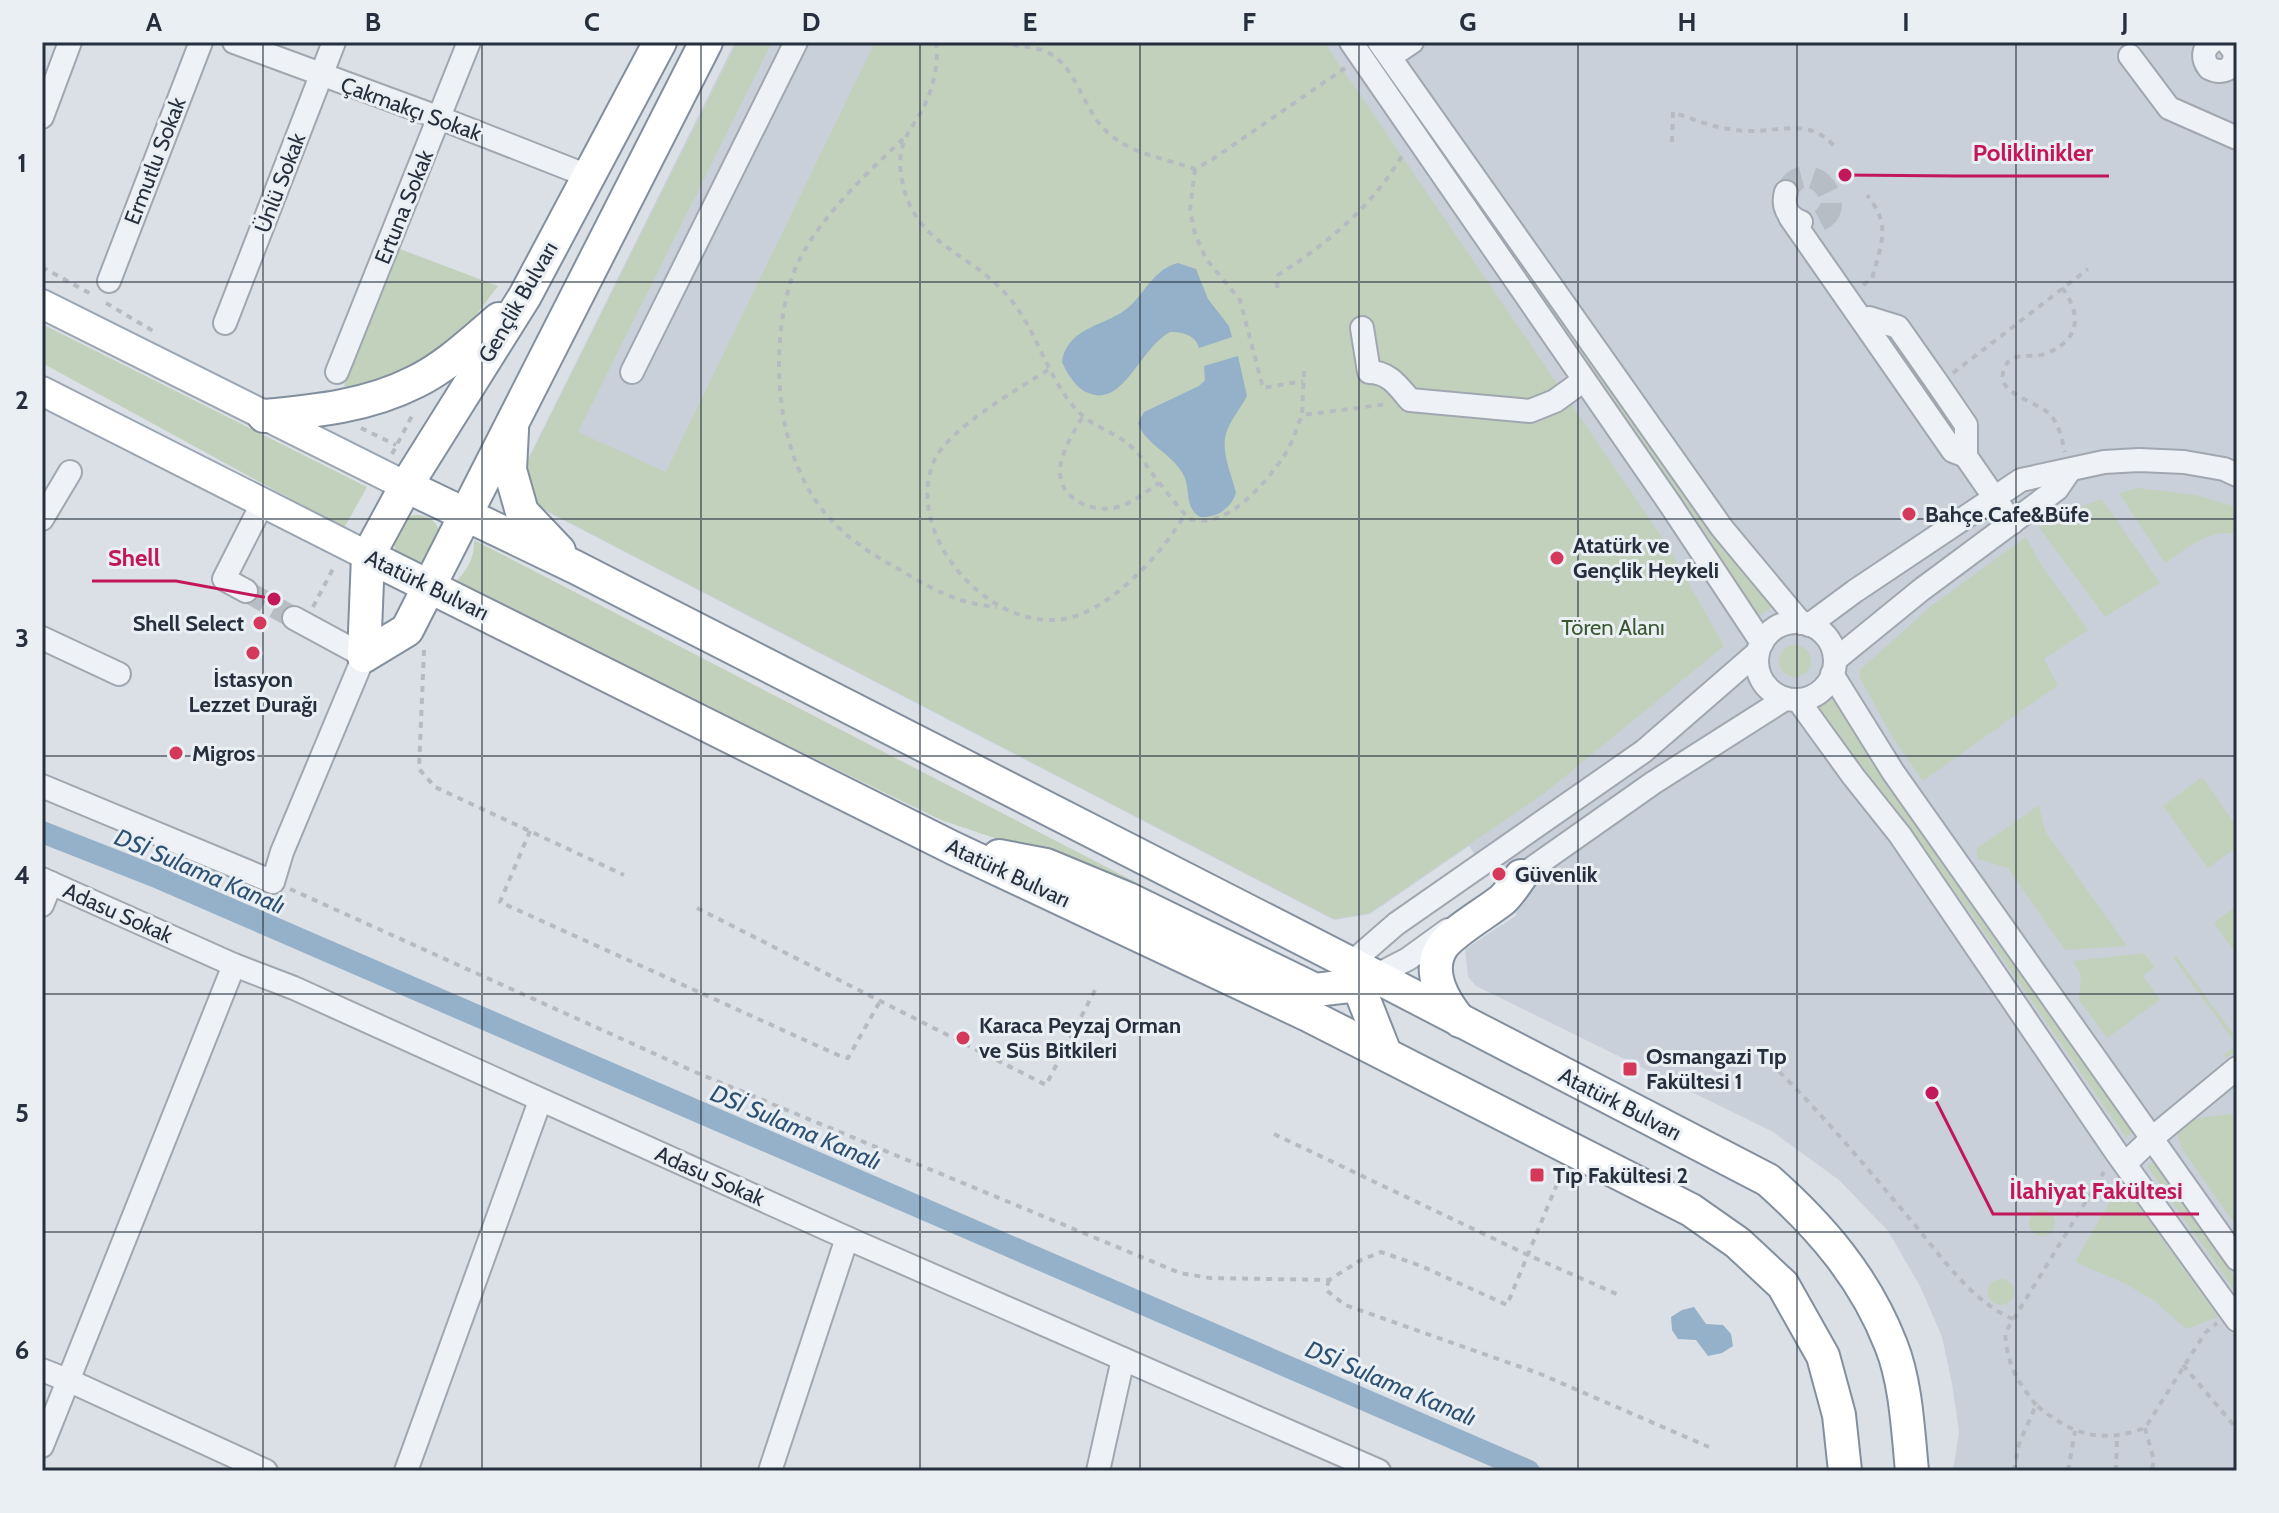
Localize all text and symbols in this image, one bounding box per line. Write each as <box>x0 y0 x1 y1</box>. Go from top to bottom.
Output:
text: A <box>146 6 163 38</box>
text: B <box>365 6 381 38</box>
text: C <box>584 6 600 38</box>
text: D <box>802 6 820 38</box>
text: E <box>1023 6 1037 38</box>
text: F <box>1242 6 1256 38</box>
text: G <box>1459 6 1477 38</box>
text: H <box>1678 6 1696 38</box>
text: I <box>1902 6 1910 38</box>
text: J <box>2120 6 2129 38</box>
street label: Çakmakçı Sokak <box>337 71 485 147</box>
street label: Ermutlu Sokak <box>118 94 192 228</box>
callout: Poliklinikler <box>1957 128 2109 176</box>
street label: Ünlü Sokak <box>249 129 311 237</box>
text: Poliklinikler <box>1973 138 2093 167</box>
street label: Ertuna Sokak <box>369 146 439 268</box>
text: 1 <box>17 147 27 179</box>
street label: Gençlik Bulvarı <box>472 237 564 367</box>
text: 2 <box>15 384 29 416</box>
place label: Bahçe Cafe&Büfe <box>1925 501 2089 528</box>
marker: Bahçe Cafe&Büfe <box>1900 505 1918 523</box>
place label: Atatürk ve Gençlik Heykeli <box>1573 532 1719 584</box>
callout: Shell <box>92 533 176 581</box>
text: Shell <box>108 543 160 572</box>
street label: Atatürk Bulvarı <box>361 544 493 626</box>
marker: Atatürk ve Gençlik Heykeli <box>1548 549 1566 567</box>
place label: Shell Select <box>133 610 244 637</box>
marker: Shell Select <box>251 614 269 632</box>
park label: Tören Alanı <box>1561 614 1665 641</box>
text: 3 <box>15 622 29 654</box>
marker: İstasyon Lezzet Durağı <box>244 644 262 662</box>
place label: İstasyon Lezzet Durağı <box>189 666 317 718</box>
place label: Migros <box>192 740 255 767</box>
marker: Migros <box>167 744 185 762</box>
water label: DSİ Sulama Kanalı <box>110 822 290 920</box>
street label: Atatürk Bulvarı <box>942 832 1074 914</box>
text: 4 <box>14 859 30 891</box>
place label: Güvenlik <box>1515 861 1598 888</box>
marker: Güvenlik <box>1490 865 1508 883</box>
street label: Adasu Sokak <box>59 877 177 949</box>
place label: Karaca Peyzaj Orman ve Süs Bitkileri <box>979 1012 1181 1064</box>
marker: Karaca Peyzaj Orman ve Süs Bitkileri <box>954 1029 972 1047</box>
place label: Osmangazi Tıp Fakültesi 1 <box>1646 1043 1787 1095</box>
marker: Osmangazi Tıp Fakültesi 1 <box>1621 1060 1639 1078</box>
street label: Atatürk Bulvarı <box>1554 1062 1686 1146</box>
water label: DSİ Sulama Kanalı <box>706 1078 886 1176</box>
text: 5 <box>15 1097 29 1129</box>
street label: Adasu Sokak <box>651 1140 769 1212</box>
place label: Tıp Fakültesi 2 <box>1553 1162 1688 1189</box>
marker: Tıp Fakültesi 2 <box>1528 1166 1546 1184</box>
callout: İlahiyat Fakültesi <box>1993 1166 2199 1214</box>
text: İlahiyat Fakültesi <box>2009 1176 2183 1205</box>
text: 6 <box>15 1334 29 1366</box>
water label: DSİ Sulama Kanalı <box>1301 1334 1481 1432</box>

